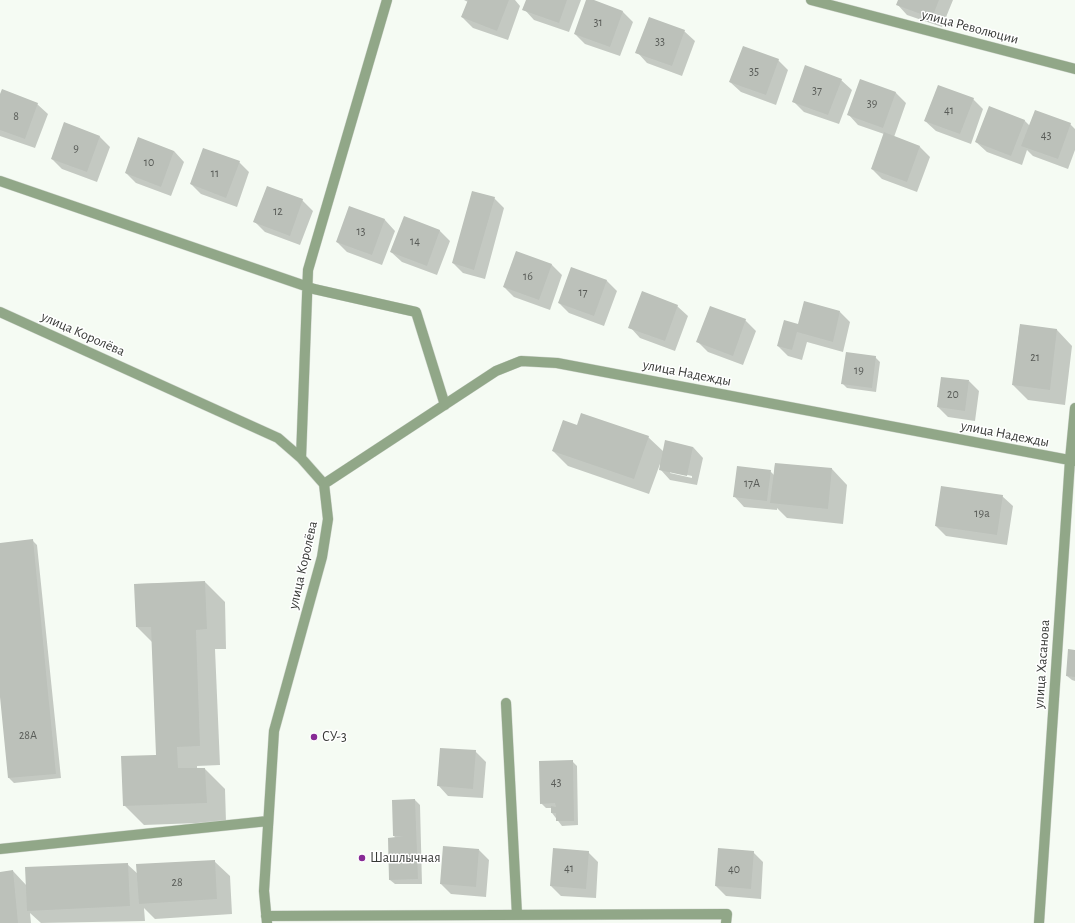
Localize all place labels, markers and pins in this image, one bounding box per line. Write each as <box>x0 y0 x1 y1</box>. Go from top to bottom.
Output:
place label: СУ-3 <box>322 729 347 745</box>
marker: СУ-3 <box>309 732 319 742</box>
place label: Шашлычная <box>370 850 441 866</box>
marker: Шашлычная <box>357 853 367 863</box>

